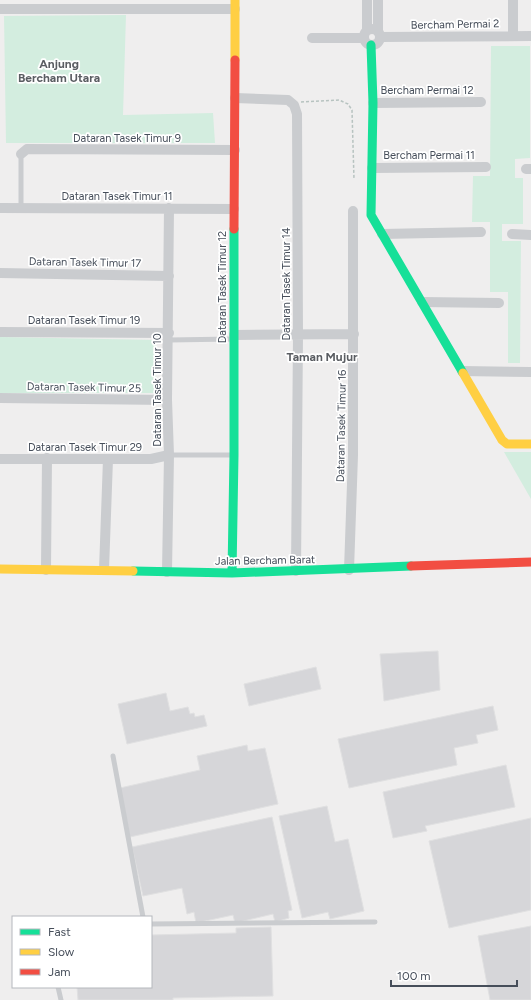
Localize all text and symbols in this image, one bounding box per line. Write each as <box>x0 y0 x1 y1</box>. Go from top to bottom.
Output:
street label: Bercham Permai 2 <box>411 17 499 32</box>
district label: Anjung Bercham Utara <box>18 57 100 85</box>
street label: Bercham Permai 12 <box>380 84 474 97</box>
street label: Dataran Tasek Timur 9 <box>73 132 181 145</box>
street label: Bercham Permai 11 <box>383 149 475 162</box>
street label: Dataran Tasek Timur 11 <box>62 190 172 203</box>
street label: Dataran Tasek Timur 14 <box>280 227 293 341</box>
street label: Dataran Tasek Timur 12 <box>216 231 229 343</box>
street label: Dataran Tasek Timur 17 <box>29 255 141 270</box>
street label: Dataran Tasek Timur 19 <box>28 314 140 327</box>
street label: Dataran Tasek Timur 10 <box>151 333 164 447</box>
district label: Taman Mujur <box>286 350 358 364</box>
street label: Dataran Tasek Timur 16 <box>334 370 349 482</box>
street label: Dataran Tasek Timur 25 <box>27 380 141 395</box>
street label: Dataran Tasek Timur 29 <box>28 441 142 454</box>
street label: Jalan Bercham Barat <box>215 553 315 568</box>
legend <box>12 916 152 988</box>
text: Fast <box>48 925 71 939</box>
text: Slow <box>48 945 75 959</box>
scale bar <box>391 962 517 988</box>
text: Jam <box>48 965 71 979</box>
text: 100 m <box>397 969 431 983</box>

